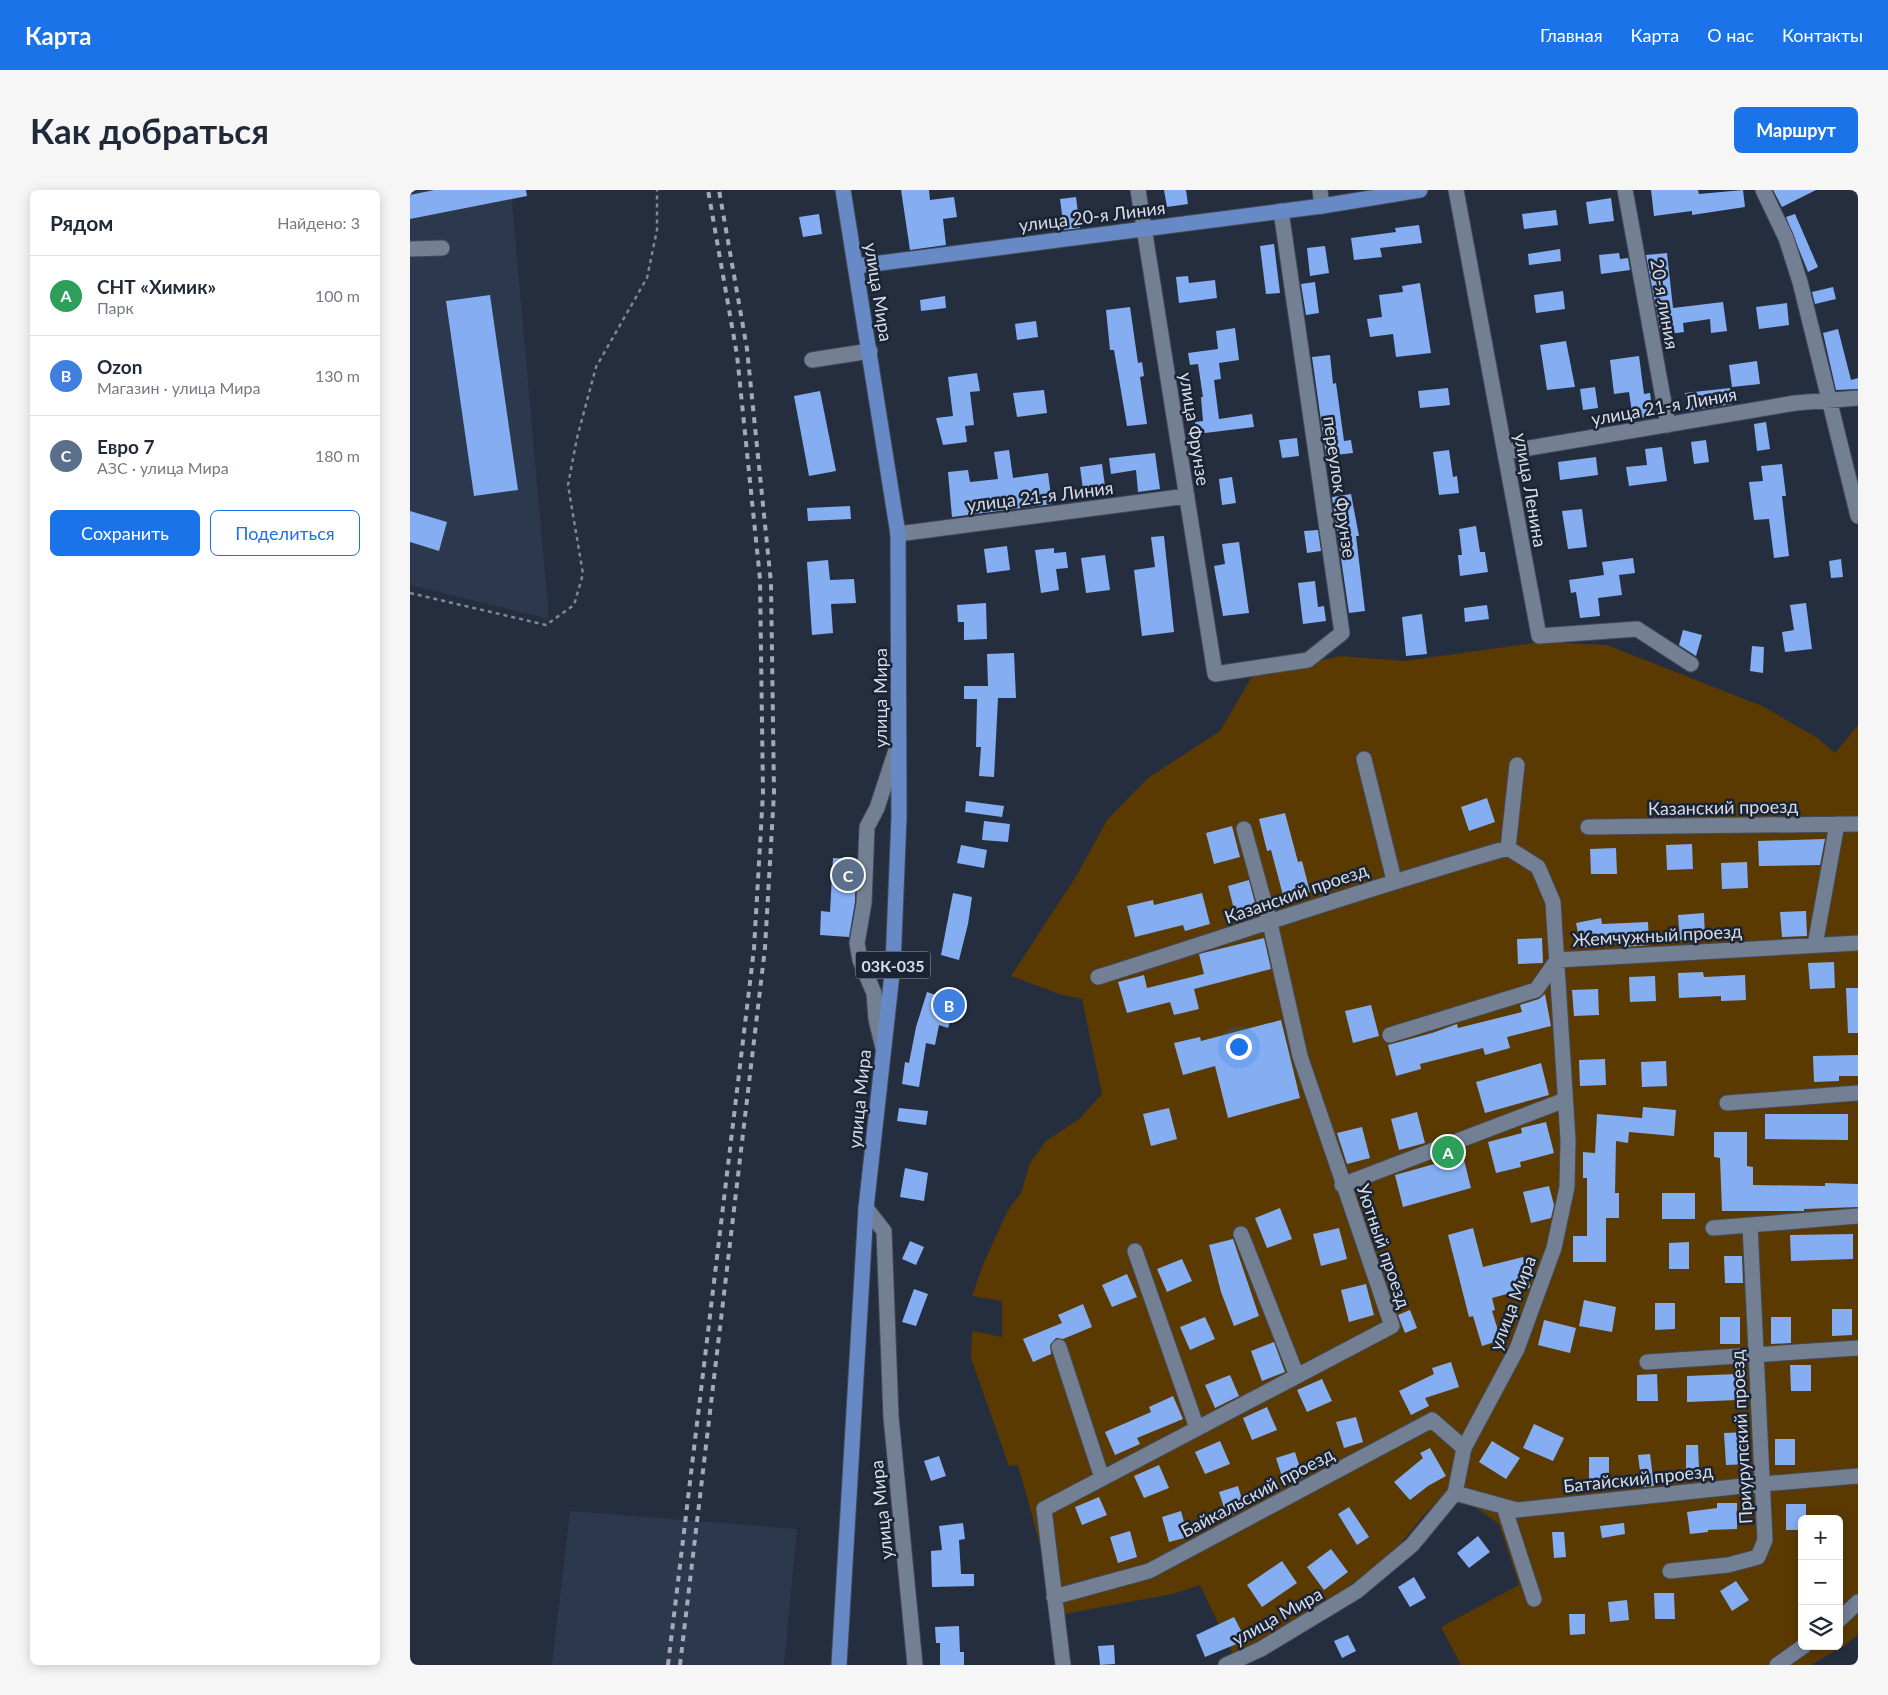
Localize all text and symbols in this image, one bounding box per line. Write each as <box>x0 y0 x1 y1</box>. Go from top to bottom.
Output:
text: Карта <box>25 21 92 50</box>
text: Главная <box>1540 24 1603 46</box>
text: Карта <box>1631 24 1679 46</box>
text: О нас <box>1707 24 1754 46</box>
text: Контакты <box>1782 24 1863 46</box>
button: Маршрут <box>1734 107 1858 153</box>
text: Как добраться <box>30 109 269 151</box>
street label: улица 20-я Линия <box>1017 196 1167 236</box>
text: Рядом <box>50 210 113 235</box>
text: Найдено: 3 <box>277 213 360 232</box>
street label: улица Мира <box>860 241 898 343</box>
street label: 20-я линия <box>1646 257 1684 351</box>
text: СНТ «Химик» <box>97 275 216 298</box>
text: A <box>60 286 72 305</box>
text: 100 m <box>315 286 360 305</box>
text: Парк <box>97 298 134 317</box>
text: Ozon <box>97 355 142 378</box>
text: B <box>61 366 71 385</box>
text: 130 m <box>315 366 360 385</box>
street label: улица Фрунзе <box>1175 371 1215 487</box>
text: Магазин · улица Мира <box>97 378 260 397</box>
street label: улица 21-я Линия <box>1589 382 1739 430</box>
street label: переулок Фрунзе <box>1319 415 1361 559</box>
street label: улица Ленина <box>1510 431 1552 549</box>
text: Евро 7 <box>97 435 155 458</box>
text: C <box>61 446 71 465</box>
text: 180 m <box>315 446 360 465</box>
text: АЗС · улица Мира <box>97 458 229 477</box>
street label: улица 21-я Линия <box>965 476 1115 516</box>
button: Сохранить <box>50 510 200 556</box>
button: Поделиться <box>210 510 360 556</box>
street label: улица Мира <box>869 648 891 748</box>
street label: Казанский проезд <box>1648 795 1798 819</box>
pin: C <box>832 856 864 894</box>
street label: Казанский проезд <box>1221 858 1371 928</box>
street label: Жемчужный проезд <box>1572 920 1742 950</box>
road number: 03К-035 <box>856 952 930 978</box>
pin: B <box>933 986 965 1024</box>
your location <box>1226 1034 1252 1060</box>
street label: улица Мира <box>843 1048 875 1150</box>
pin: A <box>1432 1133 1464 1171</box>
street label: Уютный проезд <box>1352 1181 1416 1311</box>
street label: улица Мира <box>1484 1252 1540 1354</box>
street label: Приурупский проезд <box>1725 1349 1757 1525</box>
street label: Байкальский проезд <box>1177 1442 1337 1542</box>
street label: улица Мира <box>865 1459 897 1561</box>
street label: Батайский проезд <box>1562 1459 1714 1497</box>
map controls <box>1798 1515 1843 1650</box>
button: + <box>1798 1515 1843 1560</box>
button: − <box>1798 1560 1843 1605</box>
street label: улица Мира <box>1228 1582 1326 1650</box>
button: layers <box>1798 1605 1843 1650</box>

